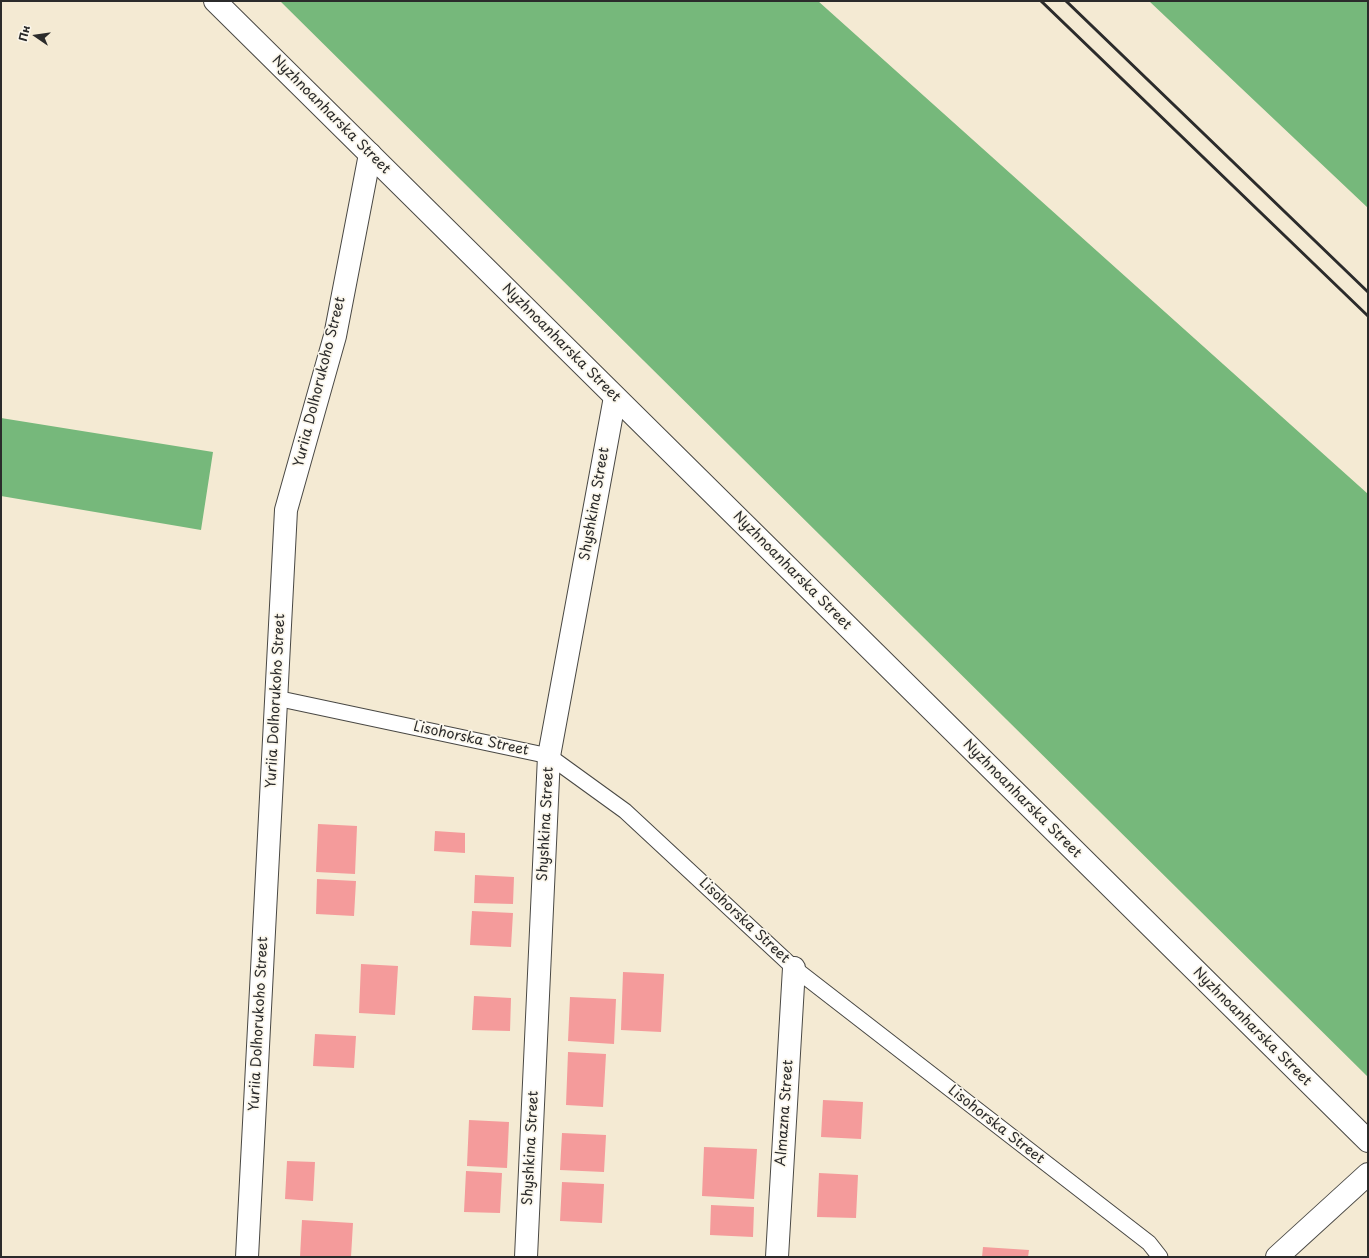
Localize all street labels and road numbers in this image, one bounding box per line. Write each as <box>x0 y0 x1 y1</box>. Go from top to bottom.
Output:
street label: Nyzhnoanharska Street <box>268 52 394 178</box>
street label: Nyzhnoanharska Street <box>498 280 624 406</box>
street label: Yuriia Dolhorukoho Street <box>291 295 349 469</box>
street label: Shyshkina Street <box>577 446 613 562</box>
street label: Nyzhnoanharska Street <box>729 508 855 634</box>
street label: Yuriia Dolhorukoho Street <box>263 613 289 789</box>
street label: Lisohorska Street <box>412 719 530 759</box>
street label: Nyzhnoanharska Street <box>959 736 1085 862</box>
street label: Shyshkina Street <box>535 766 557 882</box>
street label: Lisohorska Street <box>695 875 793 967</box>
street label: Yuriia Dolhorukoho Street <box>246 936 272 1112</box>
street label: Nyzhnoanharska Street <box>1189 964 1315 1090</box>
street label: Almazna Street <box>773 1059 797 1167</box>
street label: Lisohorska Street <box>945 1082 1047 1168</box>
street label: Shyshkina Street <box>520 1090 542 1206</box>

